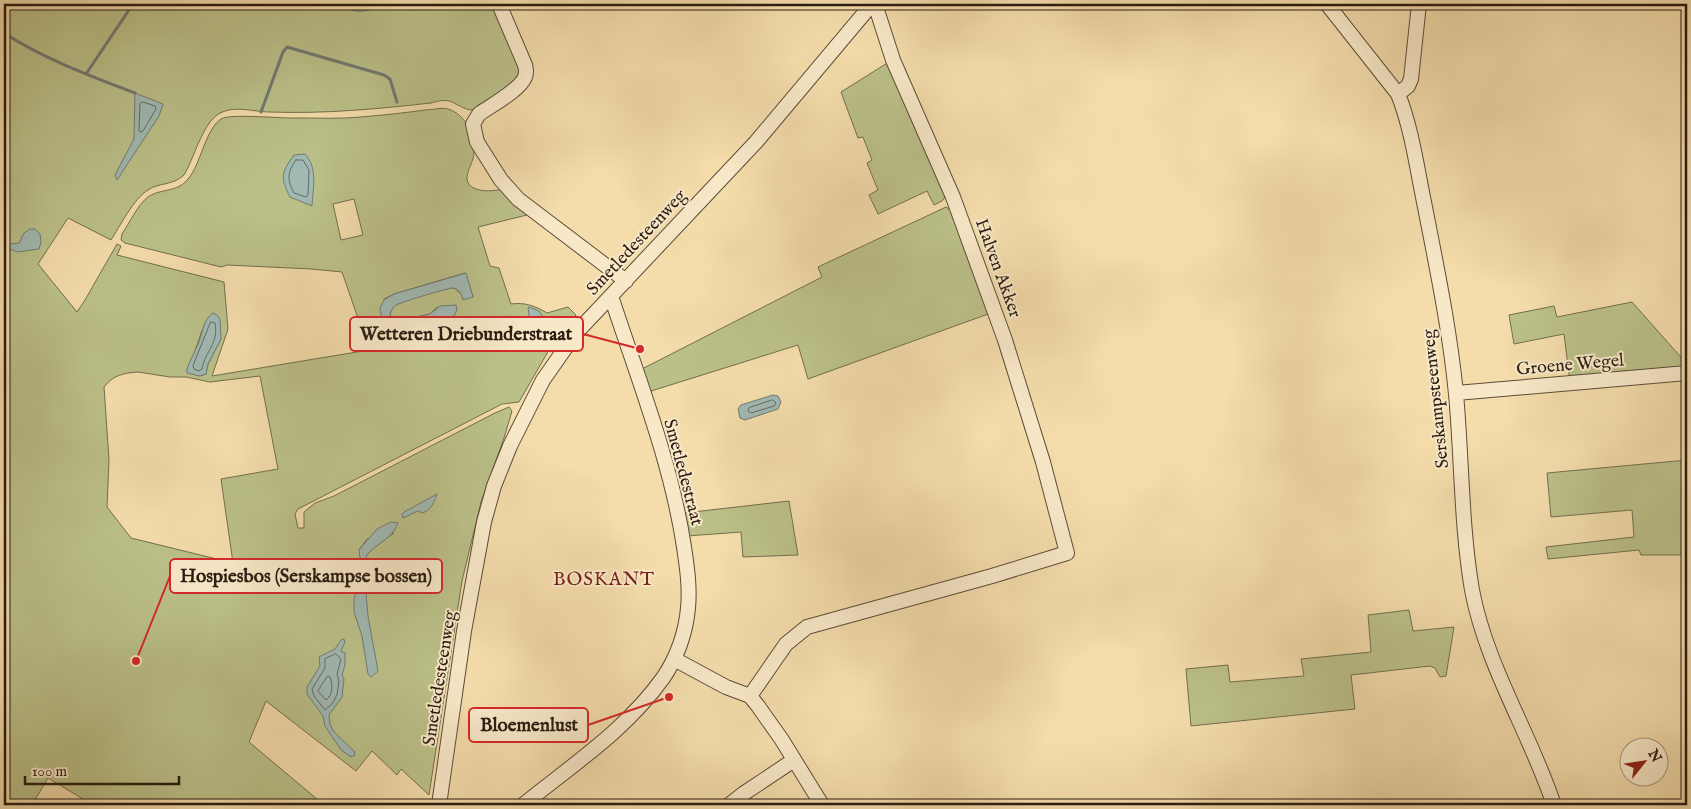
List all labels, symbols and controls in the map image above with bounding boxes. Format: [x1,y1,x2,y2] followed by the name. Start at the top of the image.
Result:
[582,185,692,301] street label: Smetledesteenweg
[969,216,1026,322] street label: Halven Akker
[350,317,583,351] callout: Wetteren Driebunderstraat
[359,323,573,347] text: Wetteren Driebunderstraat
[1418,328,1455,470] street label: Serskampsteenweg
[1515,349,1625,382] street label: Groene Wegel
[657,417,708,528] street label: Smetledestraat
[170,559,442,593] callout: Hospiesbos (Serskampse bossen)
[180,565,432,589] text: Hospiesbos (Serskampse bossen)
[553,568,655,592] district label: BOSKANT
[418,609,463,748] street label: Smetledesteenweg
[469,708,588,742] callout: Bloemenlust
[480,714,579,738] text: Bloemenlust
[1618,736,1668,786] north arrow
[1643,745,1665,766] text: N
[25,754,179,786] scale bar
[32,762,68,781] text: 100 m

